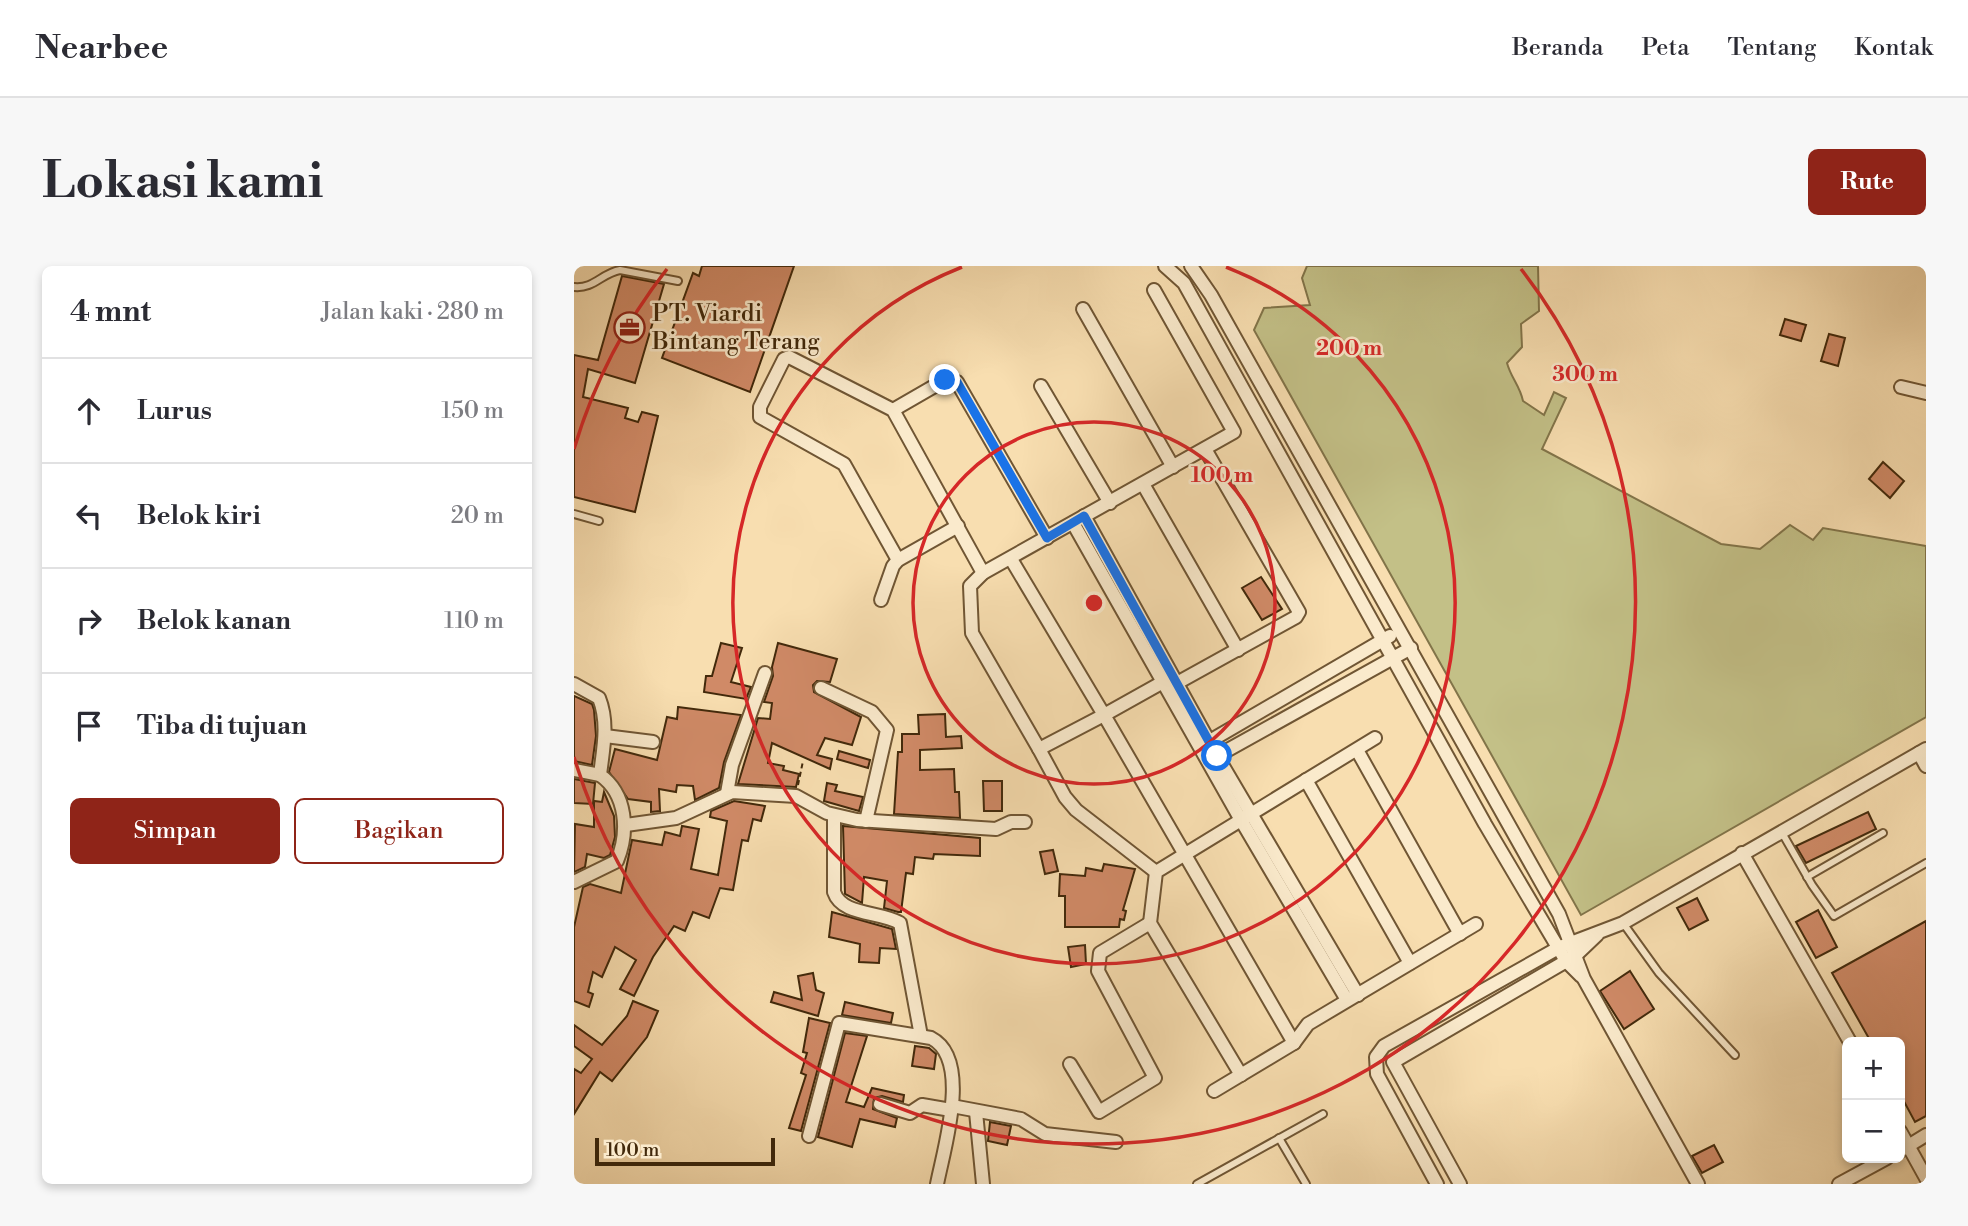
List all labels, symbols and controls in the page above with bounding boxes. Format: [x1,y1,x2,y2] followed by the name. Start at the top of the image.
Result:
[35,28,168,69] text: Nearbee
[1512,33,1603,63] text: Beranda
[1641,33,1689,63] text: Peta
[1727,33,1816,63] text: Tentang
[1854,33,1933,63] text: Kontak
[1808,149,1926,215] button: Rute
[42,152,324,213] text: Lokasi kami
[70,293,151,331] text: 4 mnt
[321,298,504,326] text: Jalan kaki · 280 m
[651,299,820,357] place label: PT. Viardi Bintang Terang
[612,311,646,345] office icon: PT. Viardi Bintang Terang
[1316,336,1382,362] text: 200 m
[1552,362,1618,388] text: 300 m
[929,364,960,395] route end
[70,392,108,430] icon: ahead
[137,395,212,427] text: Lurus
[441,397,504,425] text: 150 m
[1191,463,1253,489] text: 100 m
[70,497,108,535] icon: left
[137,500,261,532] text: Belok kiri
[451,502,504,530] text: 20 m
[1082,591,1106,615] centre of rings
[70,602,108,640] icon: right
[137,605,291,637] text: Belok kanan
[444,607,504,635] text: 110 m
[70,707,108,745] icon: arrive
[137,710,307,742] text: Tiba di tujuan
[1201,740,1232,771] route start
[70,798,280,864] button: Simpan
[294,798,504,864] button: Bagikan
[1842,1037,1905,1163] map controls
[1842,1037,1905,1100] button: +
[1842,1100,1905,1163] button: −
[595,1135,775,1167] scale bar
[606,1138,659,1162] text: 100 m

